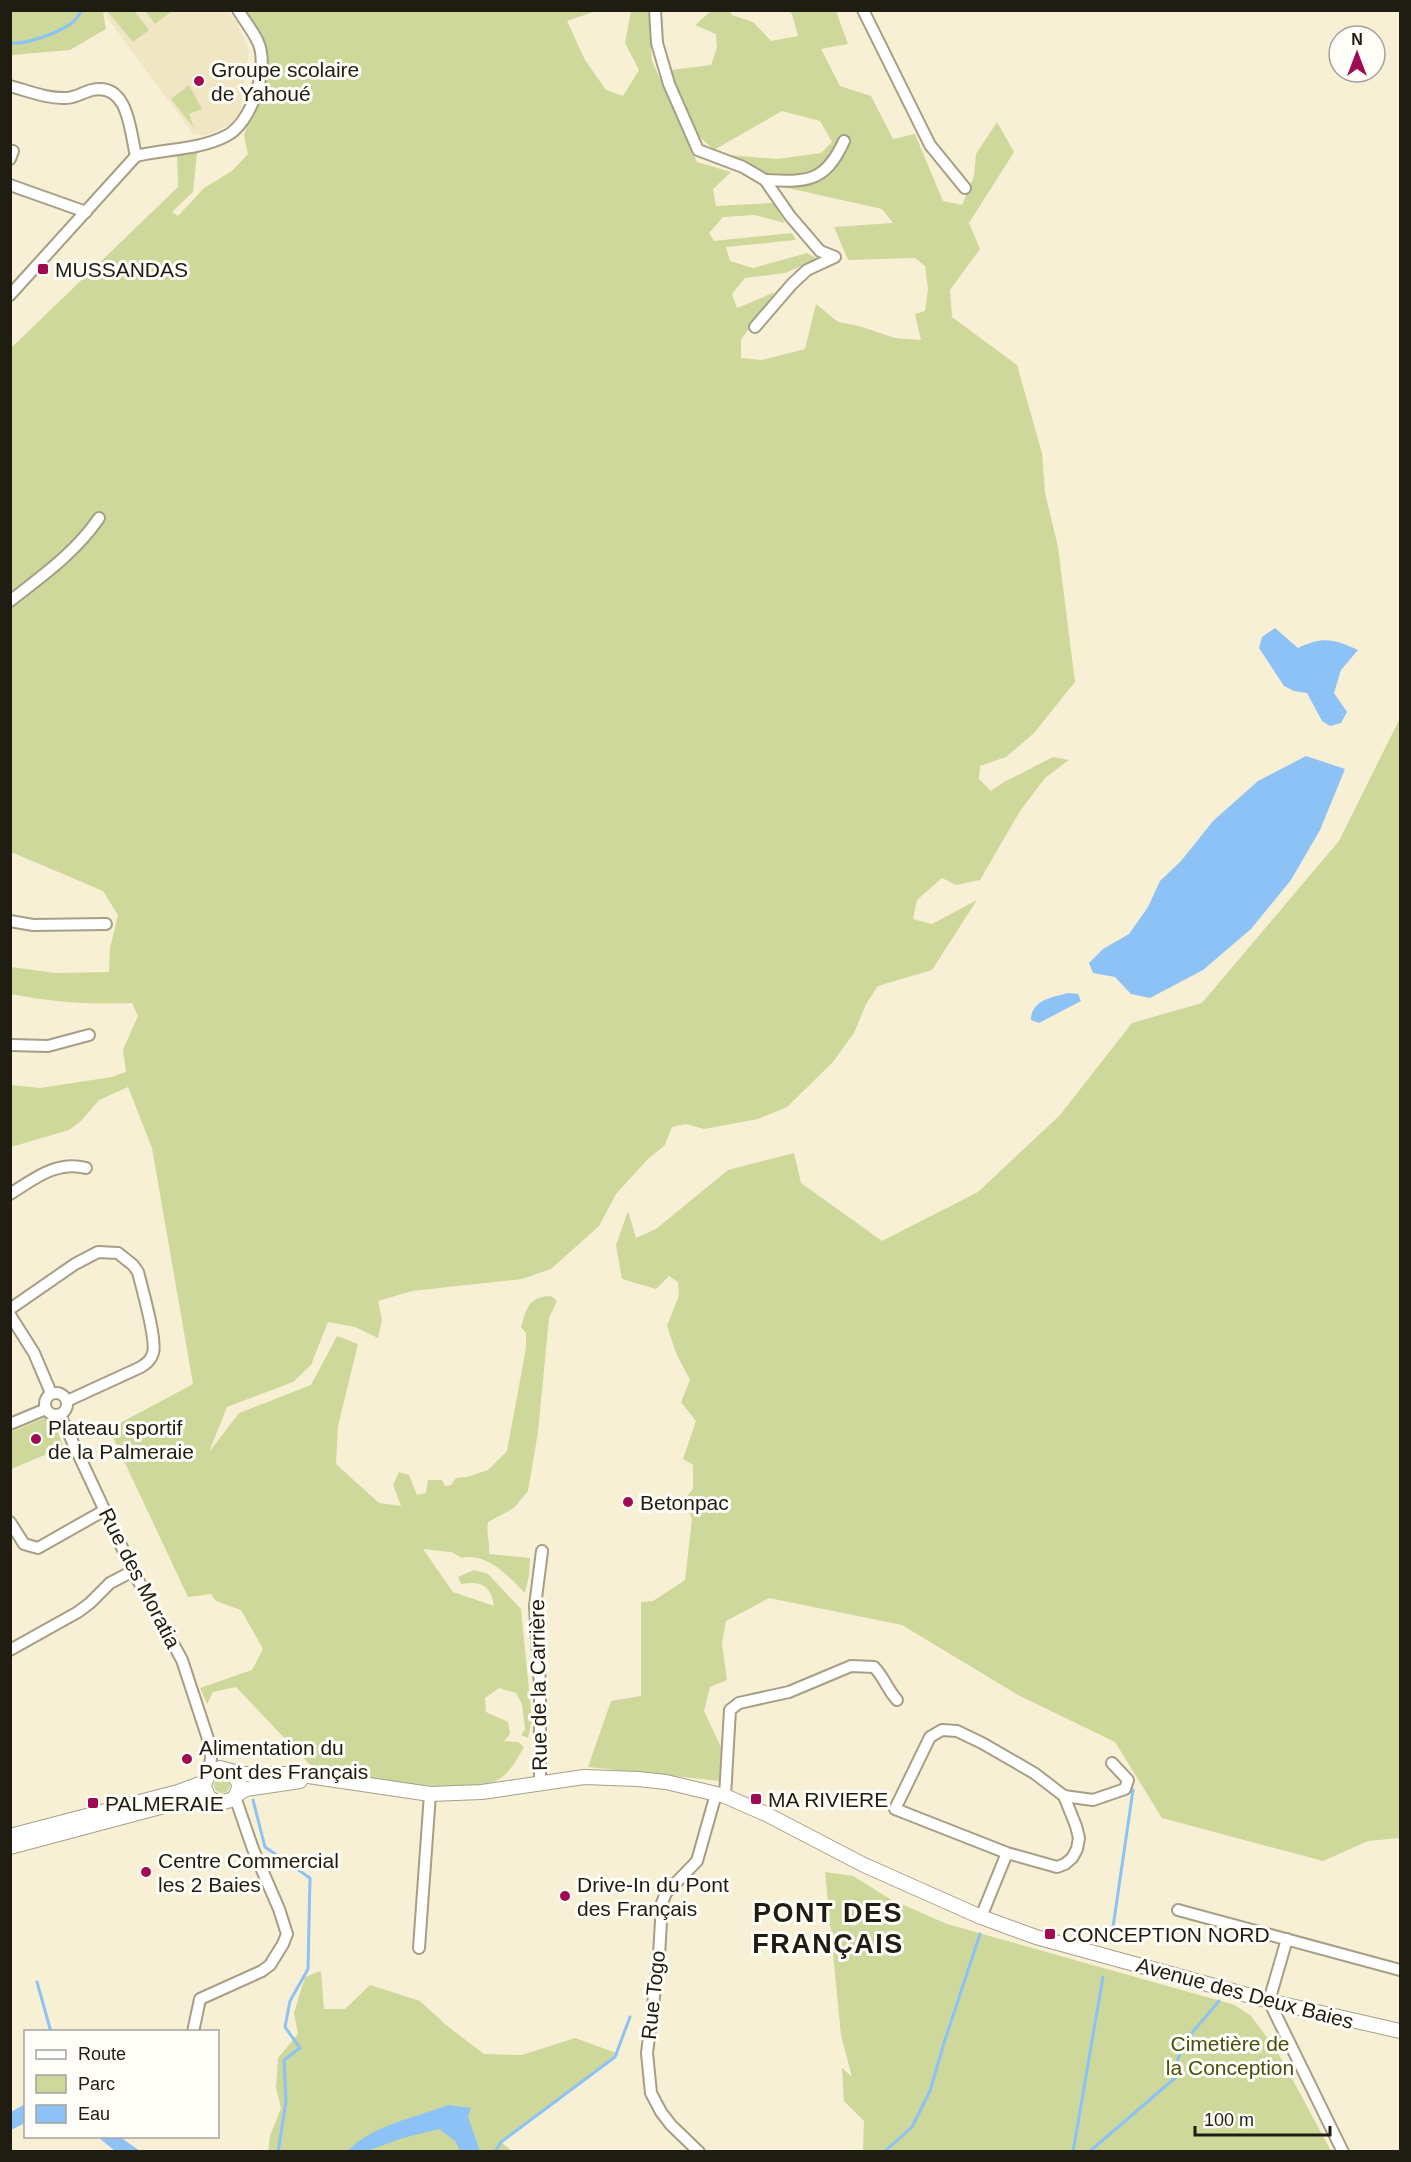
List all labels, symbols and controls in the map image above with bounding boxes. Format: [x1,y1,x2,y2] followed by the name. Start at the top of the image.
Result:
[1327,24,1387,84] north arrow
[1351,31,1363,48] text: N
[211,58,359,105] place label: Groupe scolaire de Yahoué
[192,74,206,88] marker: Groupe scolaire de Yahoué
[55,258,188,281] place label: MUSSANDAS
[36,262,50,276] marker: MUSSANDAS
[48,1416,194,1463] place label: Plateau sportif de la Palmeraie
[29,1432,43,1446] marker: Plateau sportif de la Palmeraie
[640,1491,729,1514] place label: Betonpac
[621,1495,635,1509] marker: Betonpac
[95,1504,185,1652] street label: Rue des Moratia
[525,1599,551,1771] street label: Rue de la Carrière
[199,1736,368,1783] place label: Alimentation du Pont des Français
[180,1752,194,1766] marker: Alimentation du Pont des Français
[768,1788,888,1811] place label: MA RIVIERE
[105,1792,224,1815] place label: PALMERAIE
[749,1792,763,1806] marker: MA RIVIERE
[86,1796,100,1810] marker: PALMERAIE
[158,1849,339,1896] place label: Centre Commercial les 2 Baies
[139,1865,153,1879] marker: Centre Commercial les 2 Baies
[577,1873,729,1920] place label: Drive-In du Pont des Français
[558,1889,572,1903] marker: Drive-In du Pont des Français
[752,1898,904,1959] district label: PONT DES FRANÇAIS
[1062,1923,1270,1946] place label: CONCEPTION NORD
[1043,1927,1057,1941] marker: CONCEPTION NORD
[637,1949,669,2041] street label: Rue Togo
[1134,1953,1356,2033] street label: Avenue des Deux Baies
[24,2030,219,2138] legend
[1166,2032,1294,2079] park label: Cimetière de la Conception
[78,2044,126,2064] text: Route
[78,2074,115,2094] text: Parc
[1195,2099,1330,2137] scale bar
[78,2104,110,2124] text: Eau
[1204,2110,1254,2130] text: 100 m

